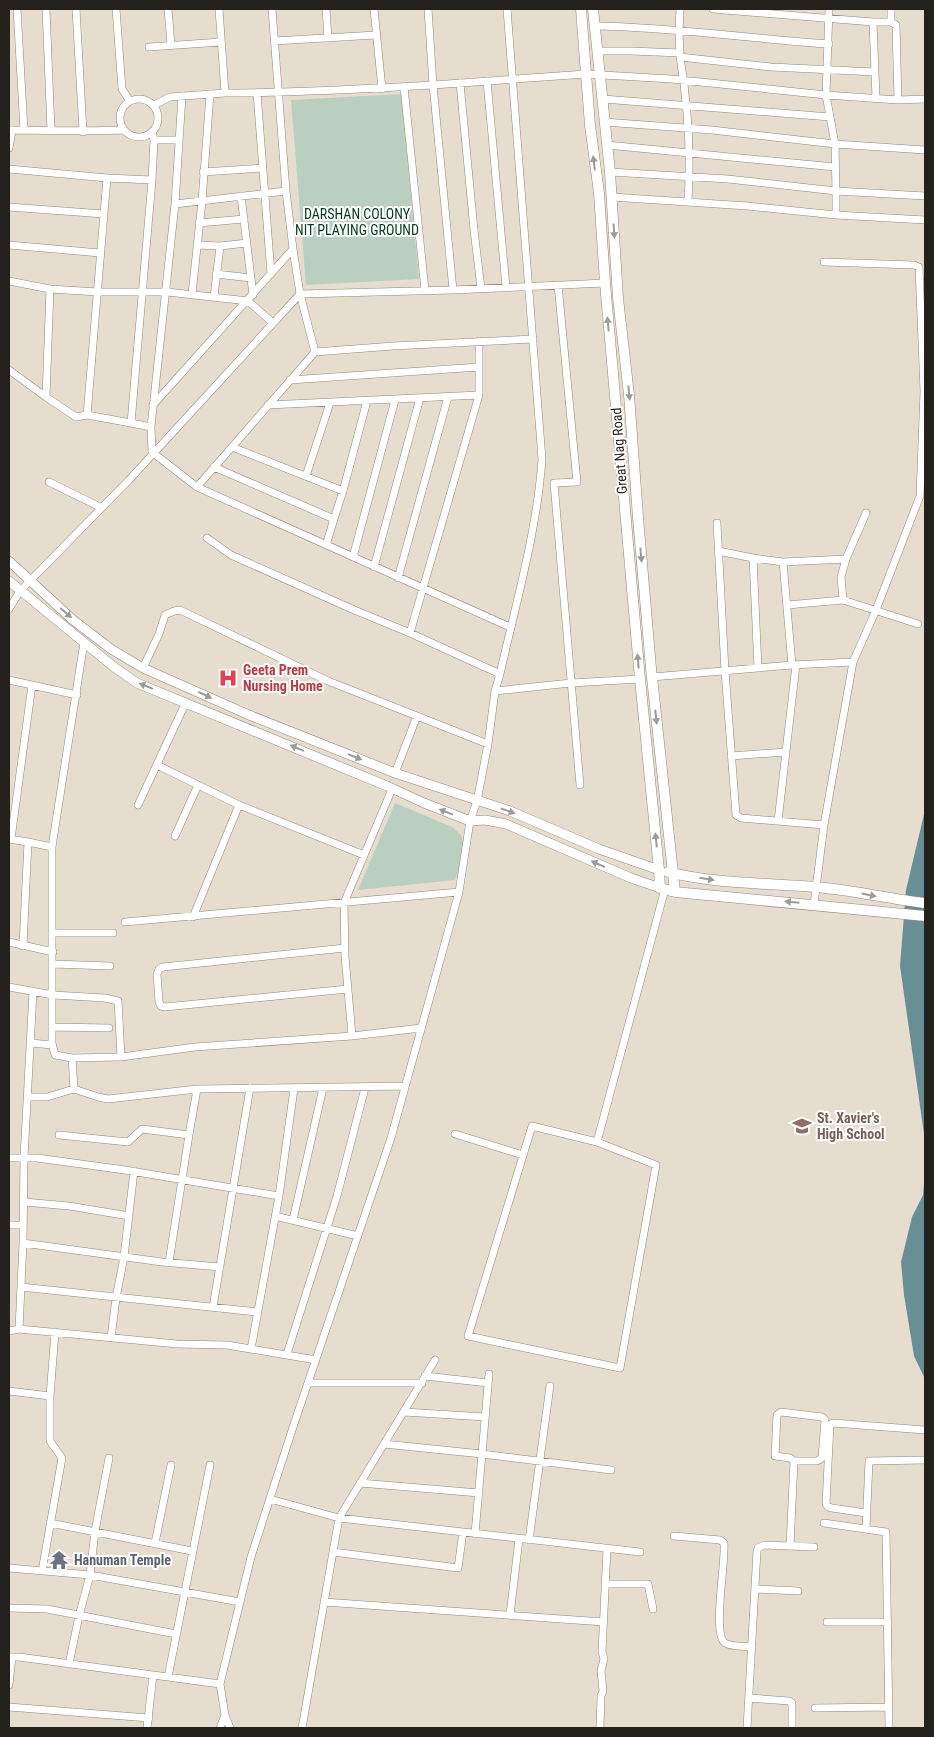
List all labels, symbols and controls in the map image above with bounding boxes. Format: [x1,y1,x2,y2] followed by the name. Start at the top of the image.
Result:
[590,154,598,170] one-way arrow
[295,206,419,238] park label: DARSHAN COLONY NIT PLAYING GROUND
[610,224,618,240] one-way arrow
[604,316,612,332] one-way arrow
[625,385,633,401] one-way arrow
[608,407,630,495] street label: Great Nag Road
[637,548,645,564] one-way arrow
[59,608,72,619] one-way arrow
[634,652,642,668] one-way arrow
[243,662,323,694] place label: Geeta Prem Nursing Home
[217,667,239,689] hospital icon: Geeta Prem Nursing Home
[139,682,154,689] one-way arrow
[198,691,212,699] one-way arrow
[652,709,660,725] one-way arrow
[289,744,304,752] one-way arrow
[348,753,363,761] one-way arrow
[438,808,453,816] one-way arrow
[501,808,516,815] one-way arrow
[652,831,660,847] one-way arrow
[591,859,605,867] one-way arrow
[700,875,716,883] one-way arrow
[861,892,877,900] one-way arrow
[784,898,800,906] one-way arrow
[817,1110,885,1142] place label: St. Xavier's High School
[791,1115,813,1137] school or university icon: St. Xavier's High School
[48,1549,70,1571] temple icon: Hanuman Temple
[74,1552,171,1568] place label: Hanuman Temple

